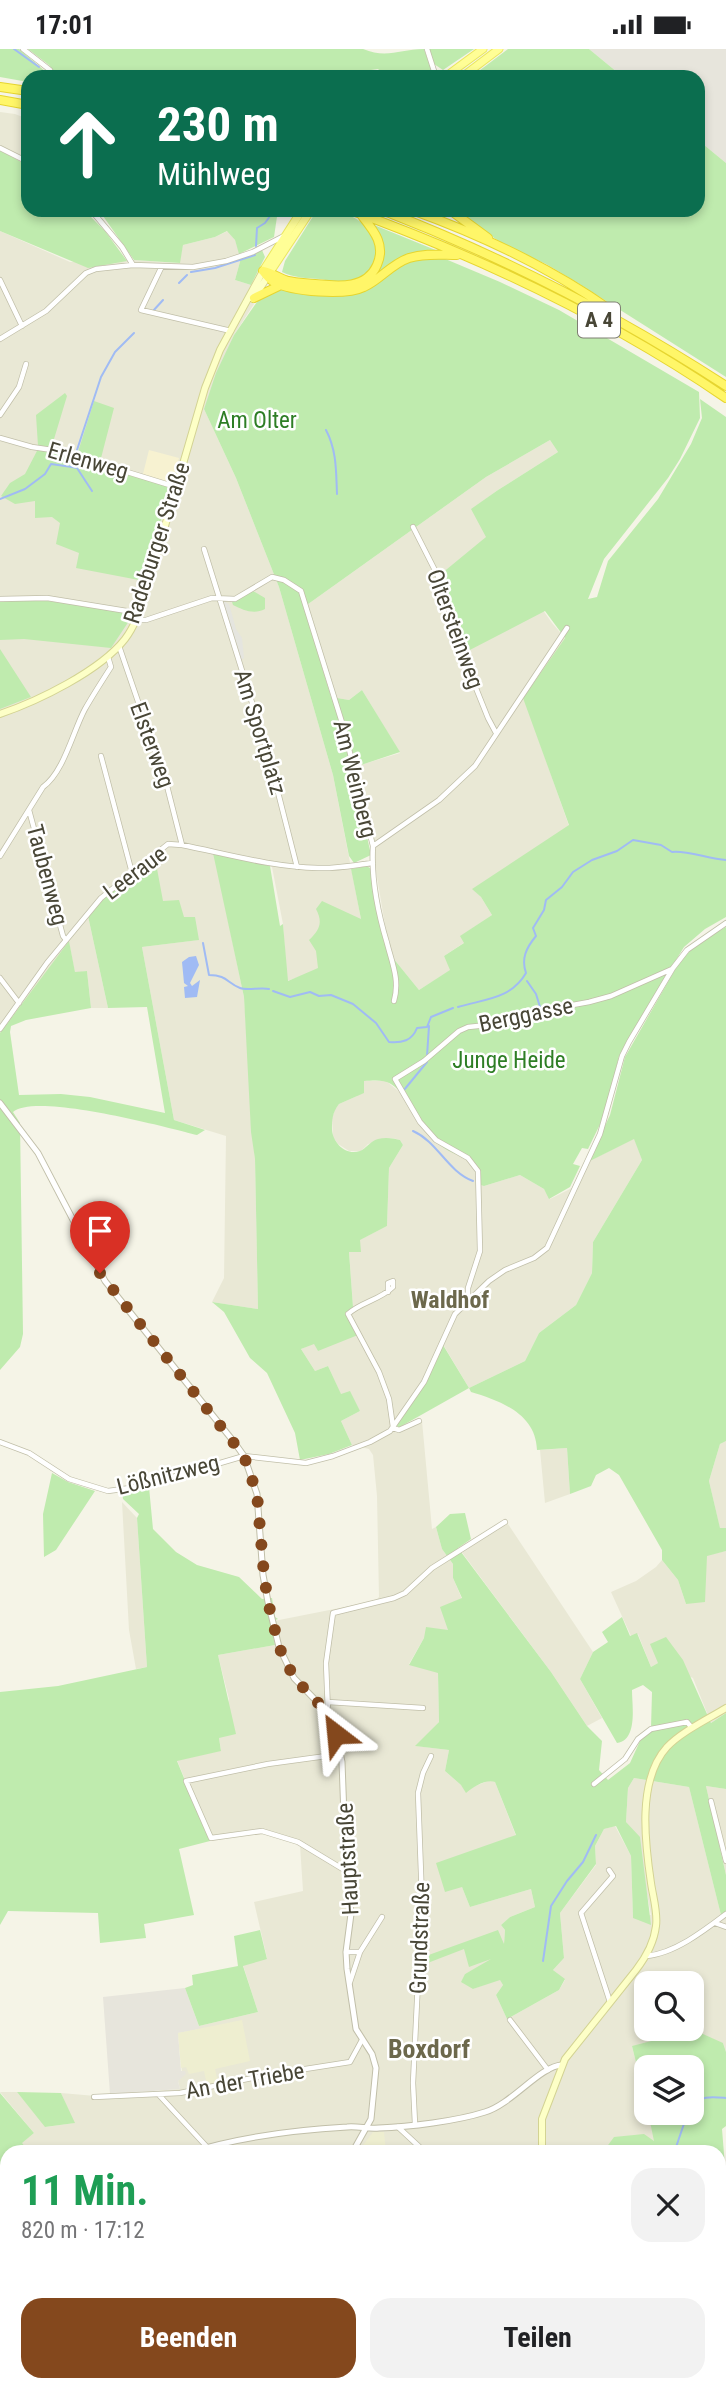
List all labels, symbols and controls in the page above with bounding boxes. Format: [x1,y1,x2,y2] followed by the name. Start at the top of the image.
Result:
[35,10,95,40] text: 17:01
[157,96,279,153] text: 230 m
[42,98,133,189] icon: ahead
[157,155,271,193] text: Mühlweg
[578,303,620,337] road number: A 4
[217,407,297,434] park label: Am Olter
[45,437,131,485] street label: Erlenweg
[118,459,196,627] street label: Radeburger Straße
[421,566,489,692] street label: Oltersteinweg
[228,666,292,798] street label: Am Sportplatz
[124,699,180,791] street label: Elsterweg
[327,717,383,841] street label: Am Weinberg
[21,822,73,928] street label: Taubenweg
[98,841,172,905] street label: Leeraue
[476,992,576,1038] street label: Berggasse
[452,1047,566,1074] park label: Junge Heide
[70,1201,130,1273] pin
[81,1212,119,1250] icon: arrive
[411,1286,489,1314] district label: Waldhof
[114,1449,222,1501] street label: Lößnitzweg
[299,1697,373,1771] position arrow
[332,1802,364,1916] street label: Hauptstraße
[405,1882,435,1994] street label: Grundstraße
[634,1971,704,2125] map controls
[634,1971,704,2041] button: search
[388,2034,470,2064] district label: Boxdorf
[634,2055,704,2125] button: layers
[184,2057,306,2105] street label: An der Triebe
[21,2166,148,2215] text: 11 Min.
[631,2168,705,2242] button: close
[21,2217,145,2244] text: 820 m · 17:12
[21,2298,356,2378] button: Beenden
[370,2298,705,2378] button: Teilen

